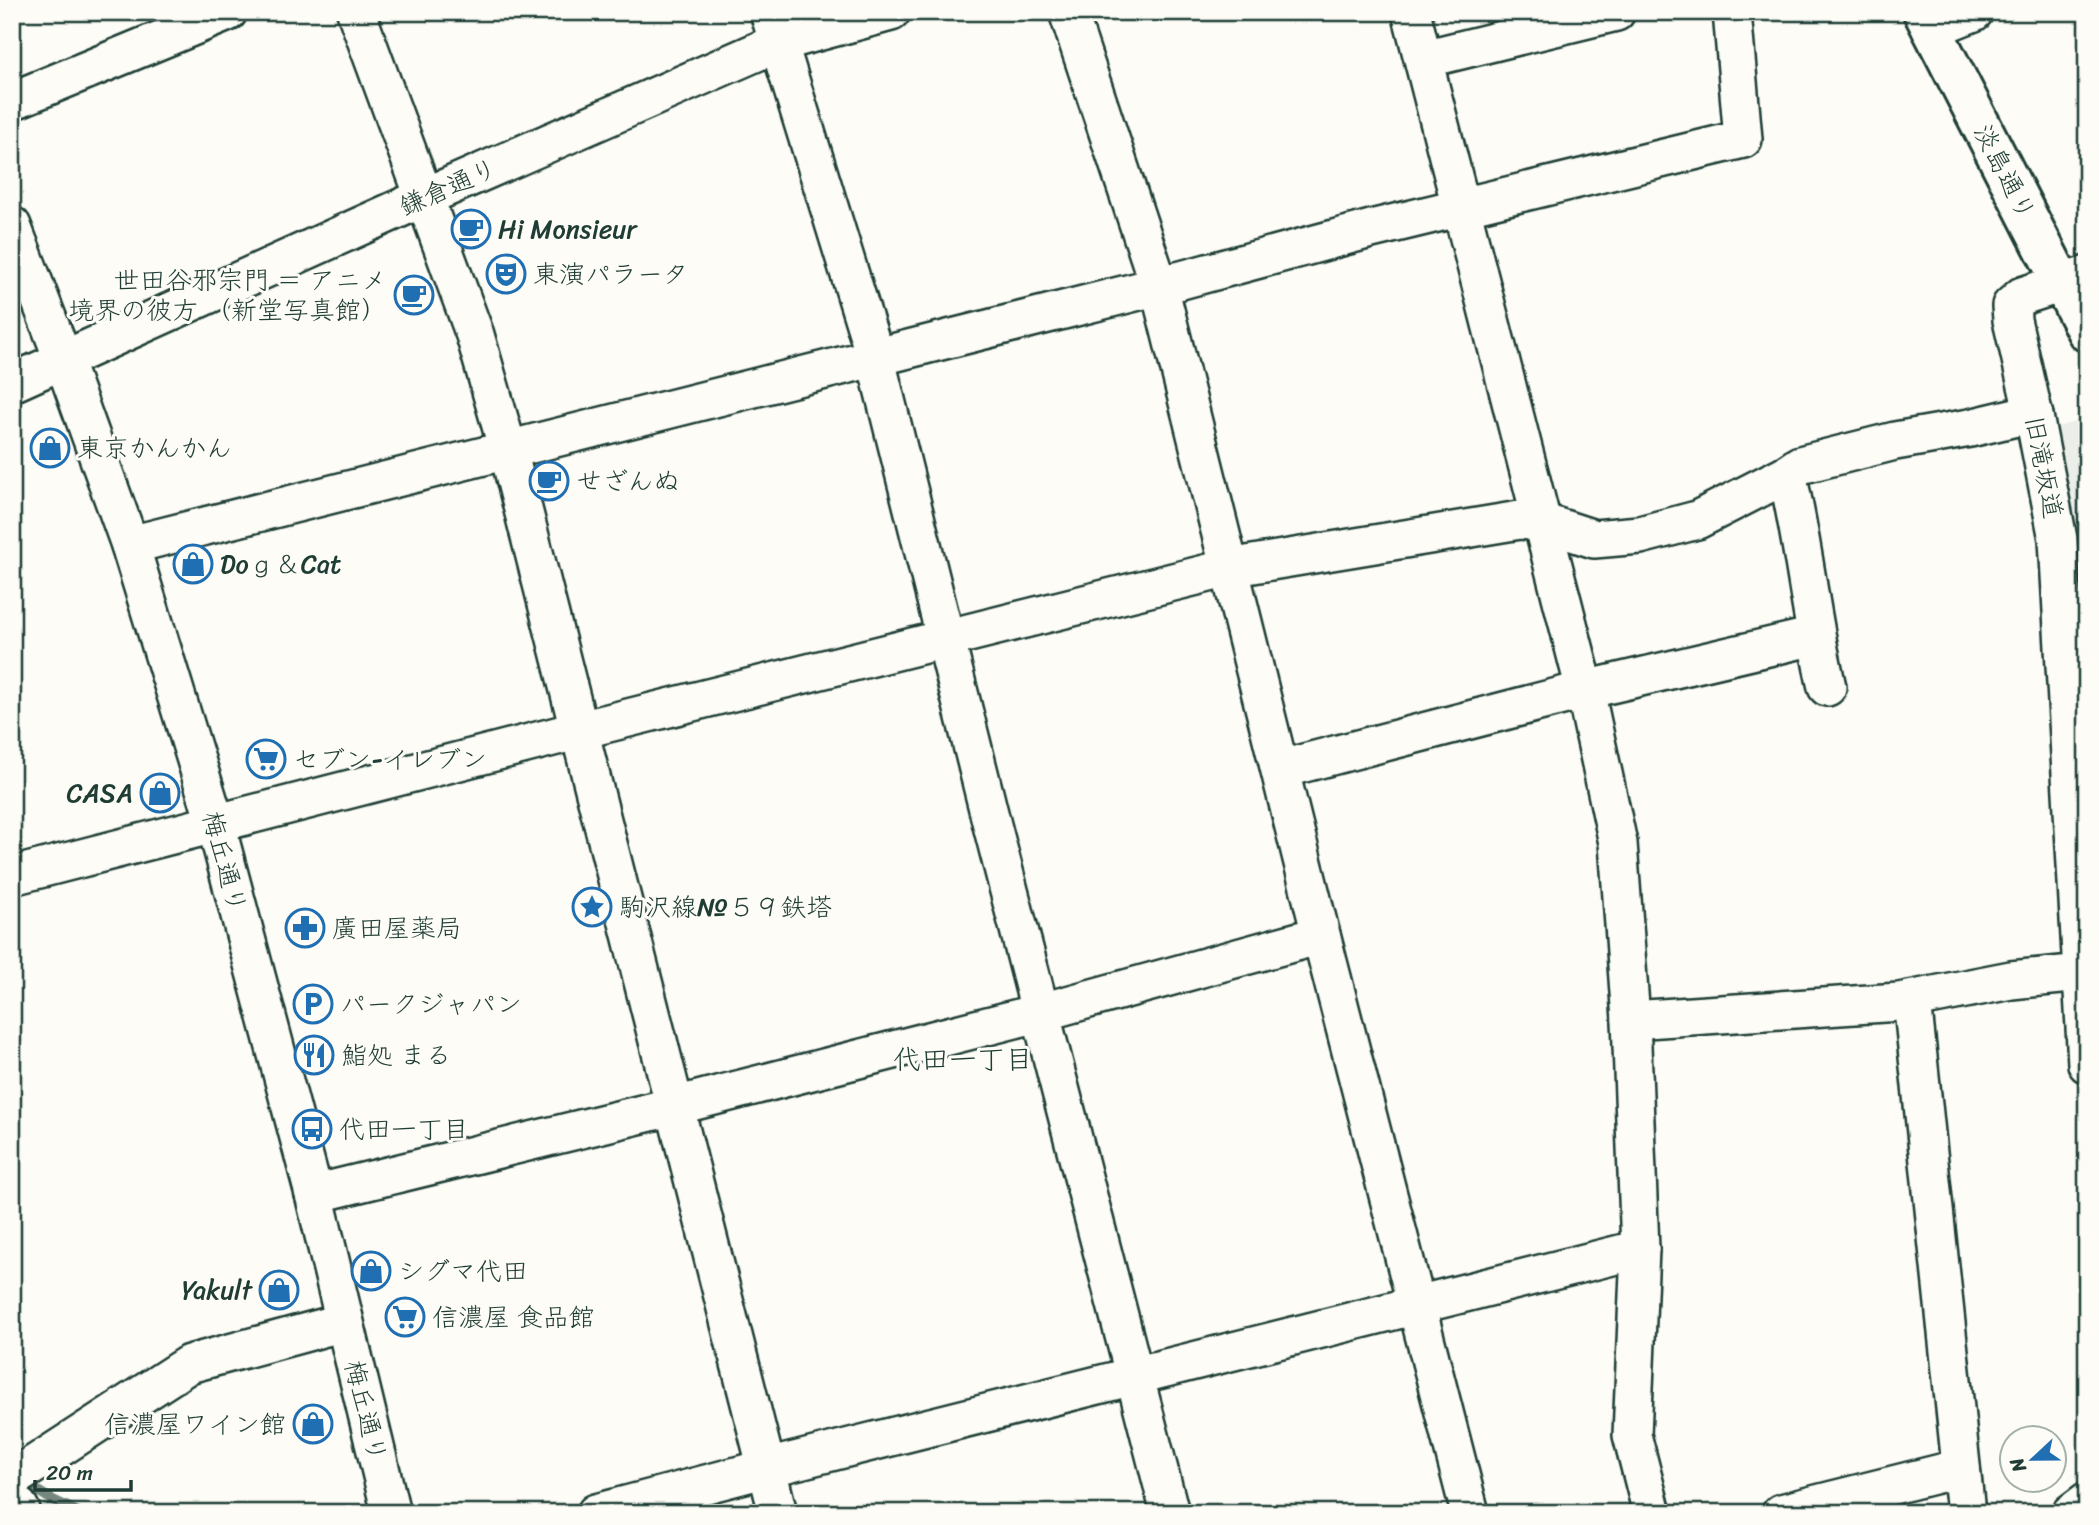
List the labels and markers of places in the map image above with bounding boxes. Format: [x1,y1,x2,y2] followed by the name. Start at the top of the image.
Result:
[498,206,638,252] place label: Hi Monsieur
[450,208,492,250] cafe icon: Hi Monsieur
[533,251,688,297] place label: 東演パラータ
[485,253,527,295] theatre icon: 東演パラータ
[68,257,387,333] place label: 世田谷邪宗門 ＝ アニメ 境界の彼方 （新堂写真館）
[393,274,435,316] cafe icon: 世田谷邪宗門 ＝ アニメ 境界の彼方 （新堂写真館）
[77,425,232,471] place label: 東京かんかん
[29,427,71,469] shop icon: 東京かんかん
[576,458,679,504] place label: せざんぬ
[528,460,570,502] cafe icon: せざんぬ
[220,541,341,587] place label: Doｇ＆Cat
[172,543,214,585] shop icon: Doｇ＆Cat
[293,736,487,782] place label: セブン-イレブン
[245,738,287,780] supermarket icon: セブン-イレブン
[66,770,133,816] place label: CASA
[139,772,181,814] shop icon: CASA
[619,884,832,930] place label: 駒沢線№５９鉄塔
[571,886,613,928] place icon: 駒沢線№５９鉄塔
[332,905,462,951] place label: 廣田屋薬局
[284,907,326,949] pharmacy icon: 廣田屋薬局
[340,981,522,1027] place label: パークジャパン
[292,983,334,1025] parking icon: パークジャパン
[341,1032,452,1078] place label: 鮨処 まる
[293,1034,335,1076] restaurant icon: 鮨処 まる
[339,1106,469,1152] place label: 代田一丁目
[291,1108,333,1150] bus stop icon: 代田一丁目
[398,1248,528,1294] place label: シグマ代田
[350,1250,392,1292] shop icon: シグマ代田
[182,1267,254,1313] place label: Yakult
[258,1269,300,1311] shop icon: Yakult
[432,1294,595,1340] place label: 信濃屋 食品館
[384,1296,426,1338] supermarket icon: 信濃屋 食品館
[104,1401,286,1447] place label: 信濃屋ワイン館
[292,1403,334,1445] shop icon: 信濃屋ワイン館

